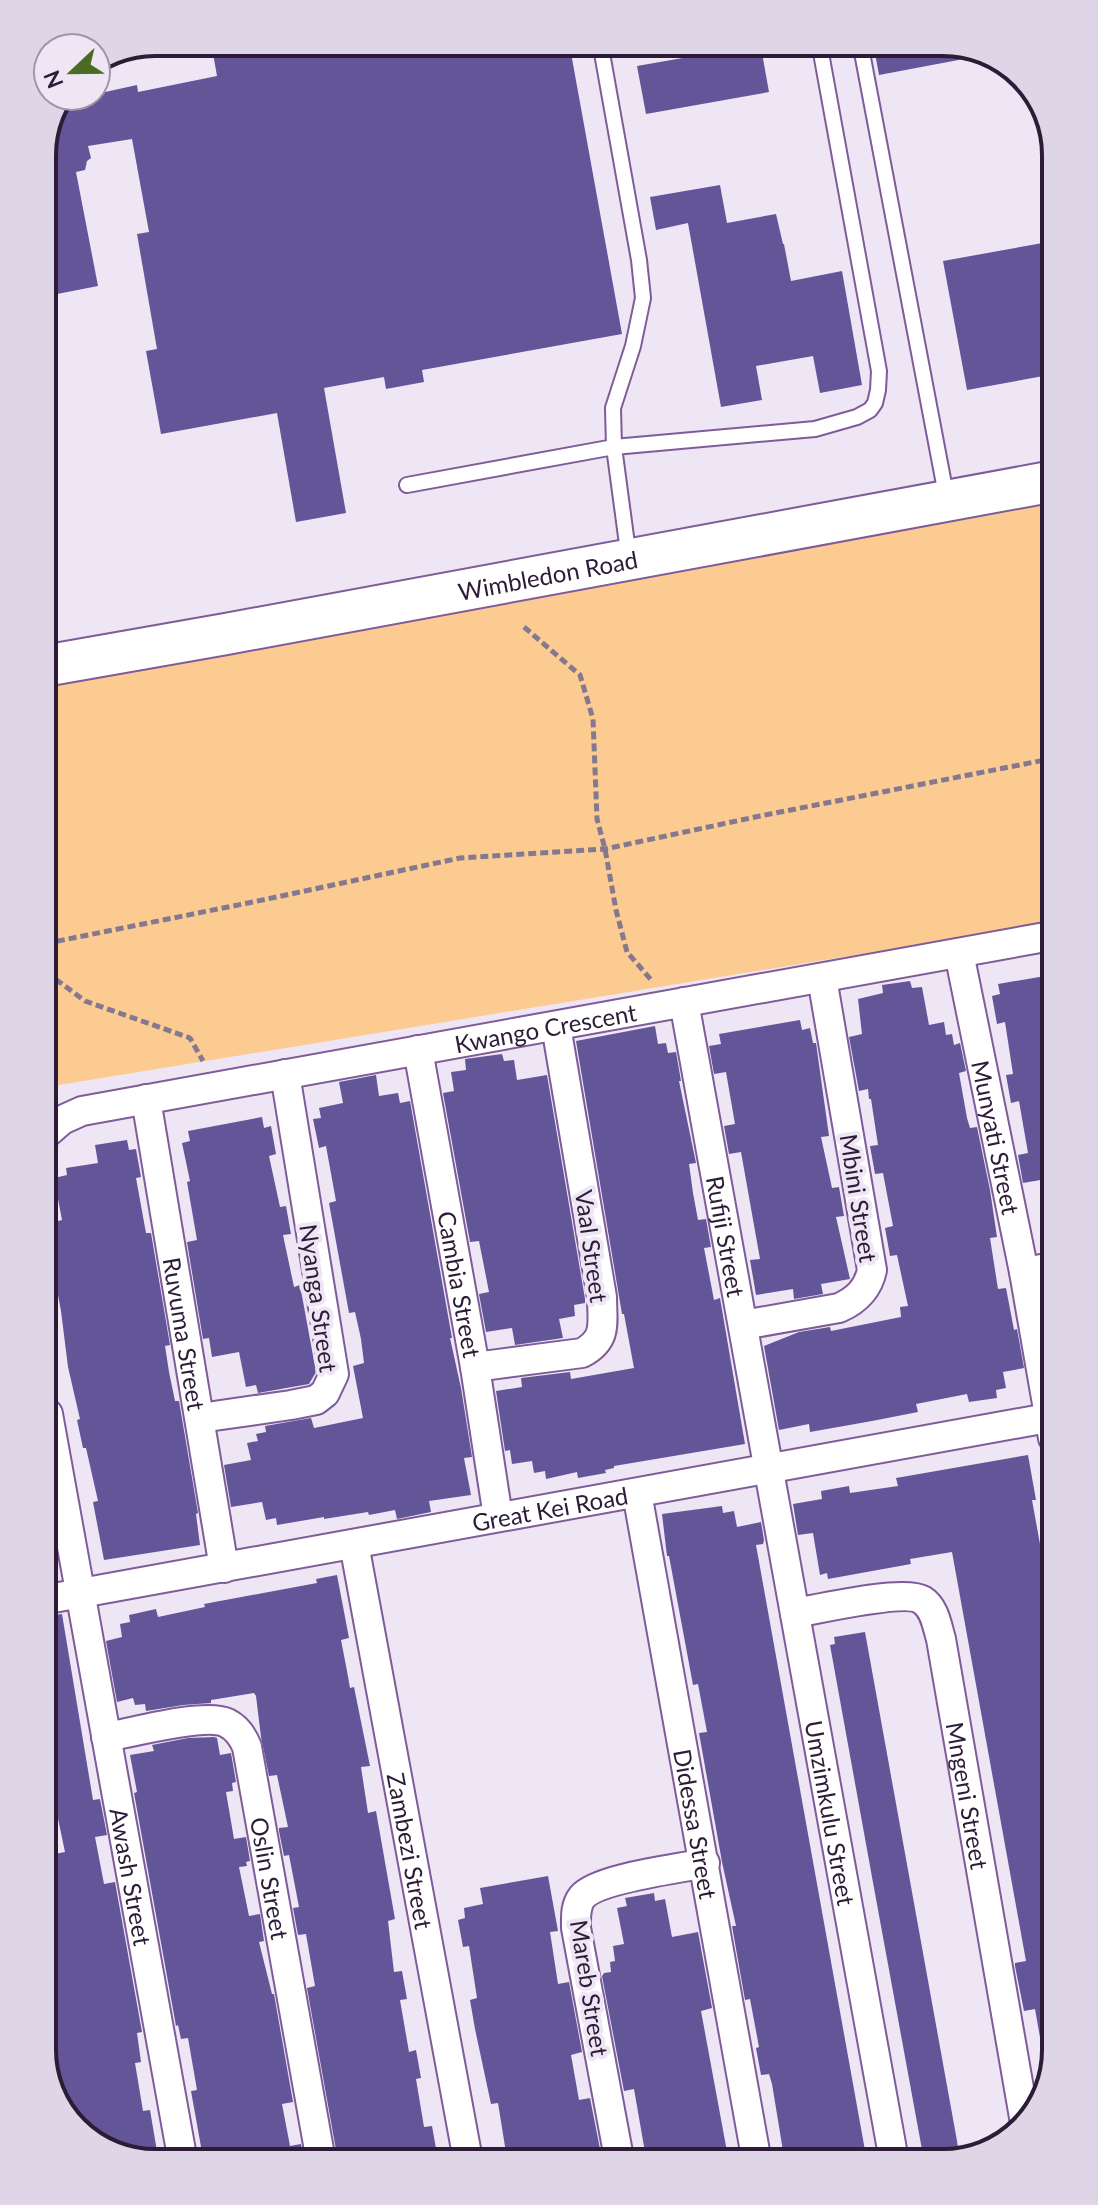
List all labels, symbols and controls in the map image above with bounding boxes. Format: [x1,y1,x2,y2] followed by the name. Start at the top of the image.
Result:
[32,32,112,112] north arrow
[37,67,69,93] text: N
[456,544,640,605] street label: Wimbledon Road
[452,997,639,1058] street label: Kwango Crescent
[967,1058,1026,1217] street label: Munyati Street
[835,1132,884,1265] street label: Mbini Street
[701,1173,752,1299] street label: Rufiji Street
[570,1188,614,1305] street label: Vaal Street
[433,1209,488,1360] street label: Cambia Street
[294,1222,344,1374] street label: Nyanga Street
[158,1255,212,1413] street label: Ruvuma Street
[470,1480,630,1536] street label: Great Kei Road
[800,1718,862,1908] street label: Umzimkulu Street
[941,1719,995,1872] street label: Mngeni Street
[669,1746,724,1902] street label: Didessa Street
[382,1770,440,1932] street label: Zambezi Street
[105,1805,158,1948] street label: Awash Street
[245,1815,296,1942] street label: Oslin Street
[565,1918,615,2059] street label: Mareb Street

